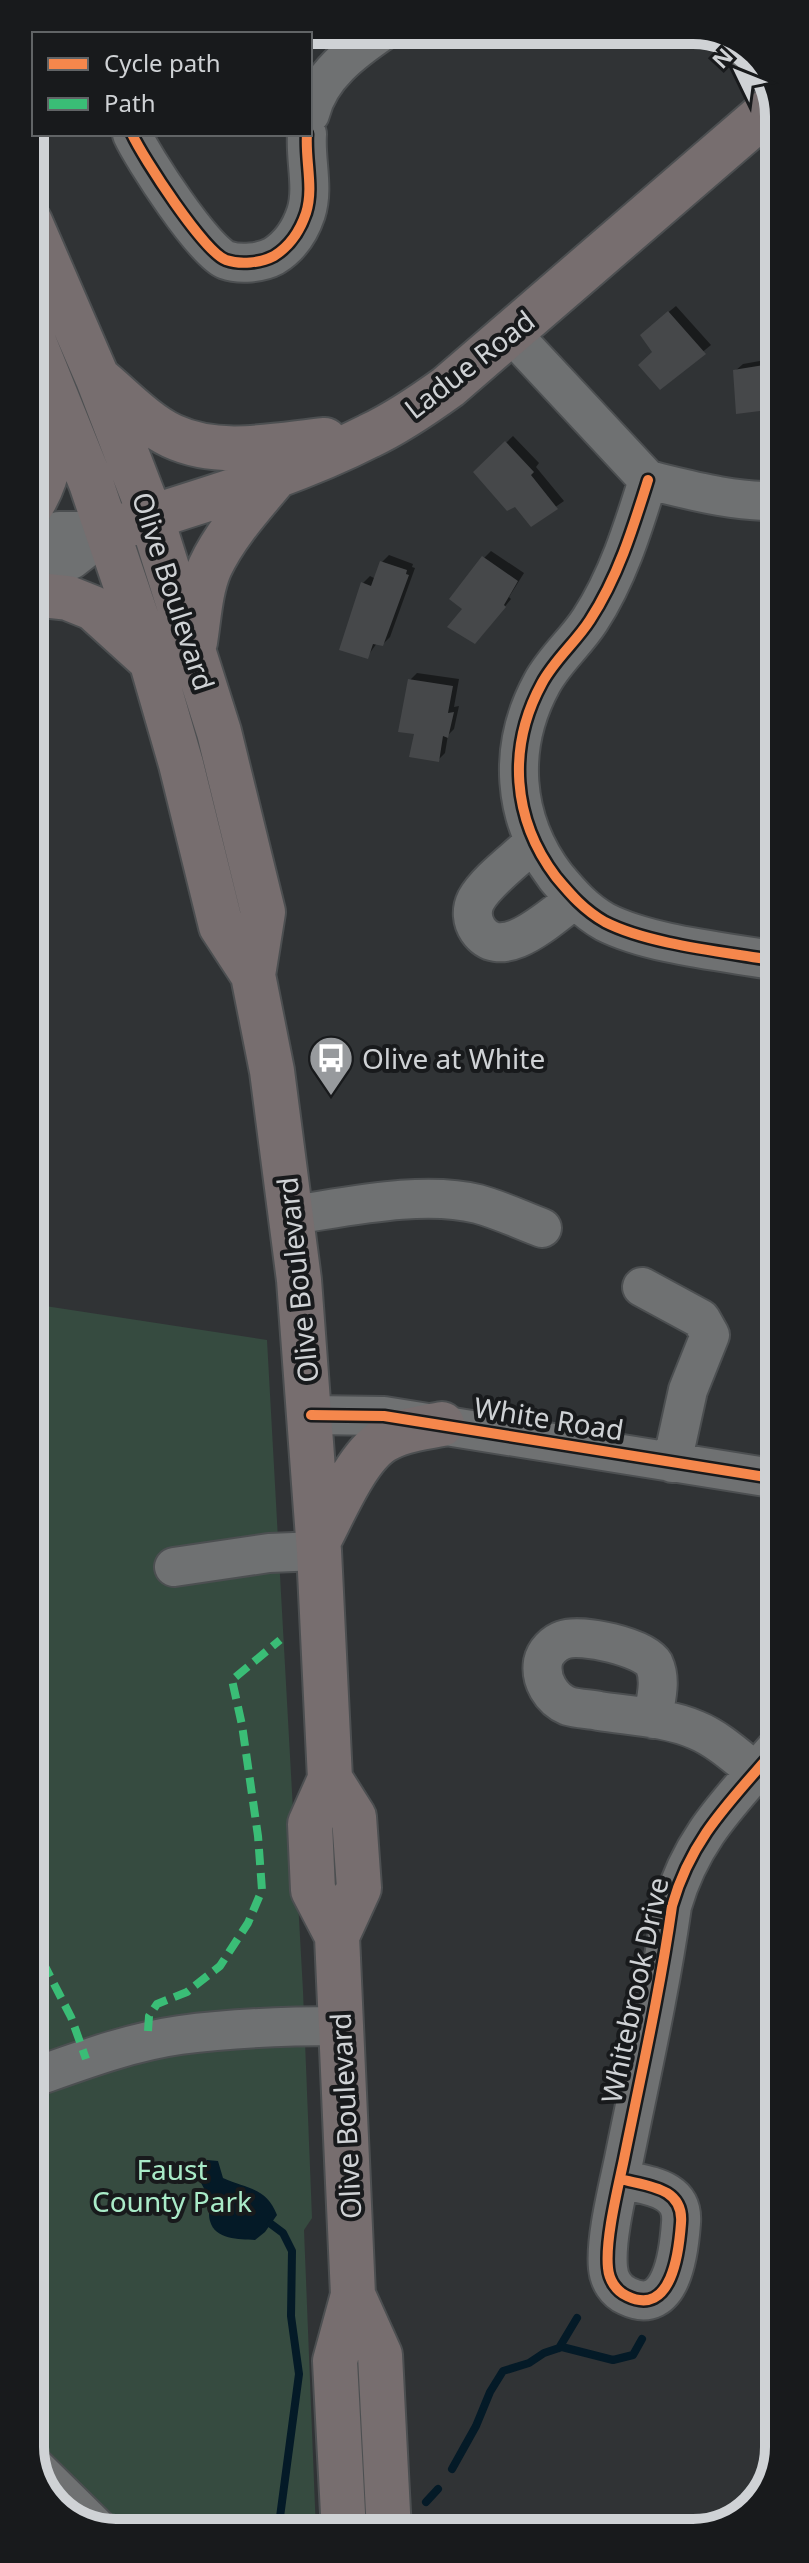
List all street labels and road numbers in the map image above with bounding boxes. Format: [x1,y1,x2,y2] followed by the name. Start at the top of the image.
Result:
[396,301,542,427] street label: Ladue Road
[124,487,224,695] street label: Olive Boulevard
[267,1175,327,1385] street label: Olive Boulevard
[471,1387,627,1449] street label: White Road
[591,1874,677,2106] street label: Whitebrook Drive
[321,2012,369,2220] street label: Olive Boulevard

